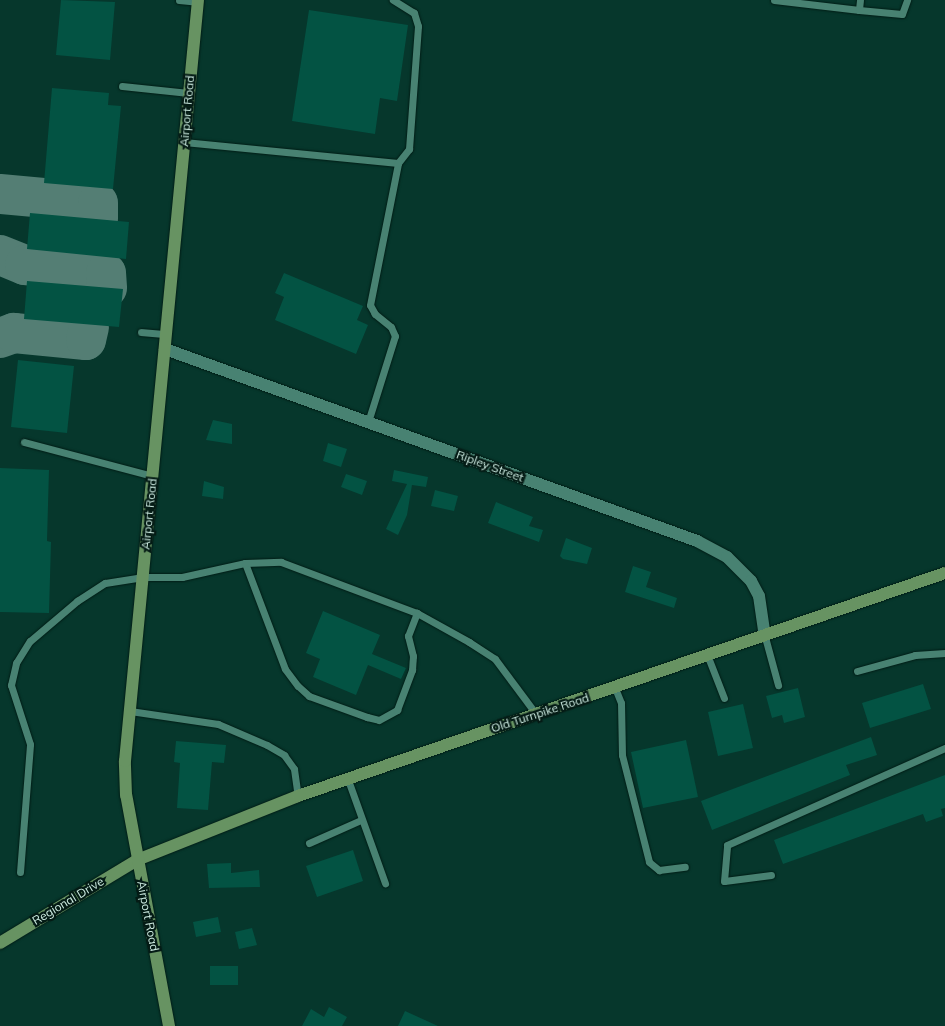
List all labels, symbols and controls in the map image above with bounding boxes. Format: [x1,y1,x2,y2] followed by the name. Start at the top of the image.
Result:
[177,75,197,147] street label: Airport Road
[454,447,526,485] street label: Ripley Street
[138,478,160,550] street label: Airport Road
[489,690,591,736] street label: Old Turnpike Road
[30,874,106,928] street label: Regional Drive
[134,880,162,952] street label: Airport Road

